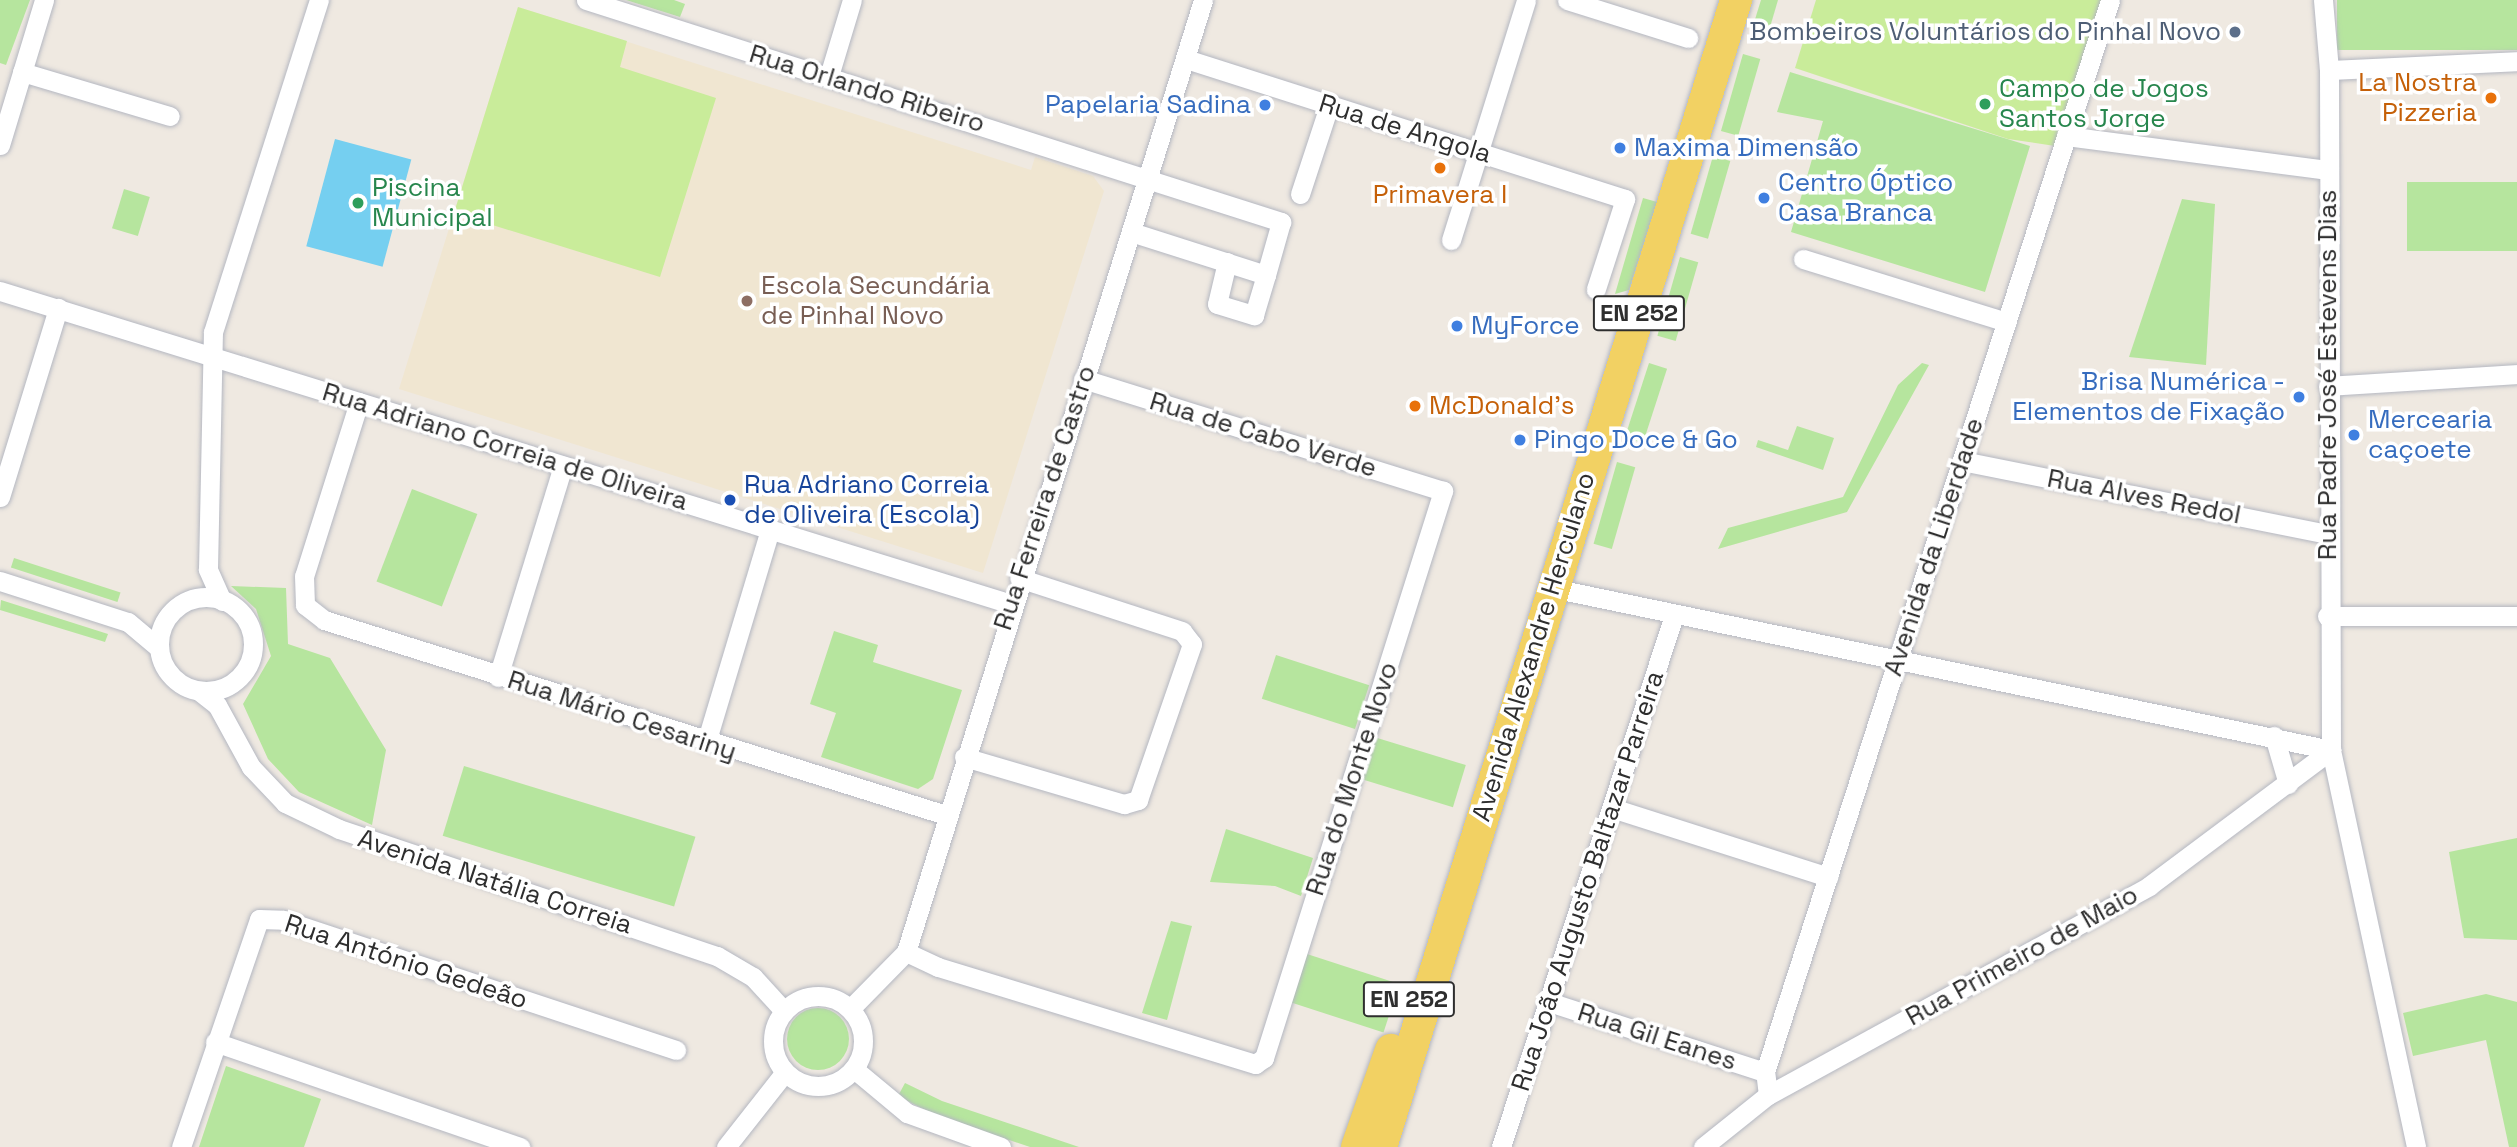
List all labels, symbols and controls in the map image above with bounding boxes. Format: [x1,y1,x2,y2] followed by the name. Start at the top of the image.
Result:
[1749,16,2221,48] place label: Bombeiros Voluntários do Pinhal Novo
[2227,24,2243,40] marker: Bombeiros Voluntários do Pinhal Novo
[745,38,989,140] street label: Rua Orlando Ribeiro
[2358,67,2477,128] place label: La Nostra Pizzeria
[1999,73,2209,134] place label: Campo de Jogos Santos Jorge
[1315,88,1495,170] street label: Rua de Angola
[1045,89,1251,121] place label: Papelaria Sadina
[2483,90,2499,106] marker: La Nostra Pizzeria
[1977,96,1993,112] marker: Campo de Jogos Santos Jorge
[1257,97,1273,113] marker: Papelaria Sadina
[1634,132,1859,164] place label: Maxima Dimensão
[1612,140,1628,156] marker: Maxima Dimensão
[1432,160,1448,176] marker: Primavera I
[1778,167,1953,228] place label: Centro Óptico Casa Branca
[372,172,493,234] place label: Piscina Municipal
[1373,179,1507,211] place label: Primavera I
[1756,190,1772,206] marker: Centro Óptico Casa Branca
[2312,190,2344,560] street label: Rua Padre José Estevens Dias
[350,195,366,211] marker: Piscina Municipal
[761,270,991,332] place label: Escola Secundária de Pinhal Novo
[1592,292,1686,334] road number: EN 252
[739,293,755,309] marker: Escola Secundária de Pinhal Novo
[1471,310,1580,342] place label: MyForce
[1449,318,1465,334] marker: MyForce
[987,362,1103,634] street label: Rua Ferreira de Castro
[2012,366,2285,428] place label: Brisa Numérica - Elementos de Fixação
[318,376,692,518] street label: Rua Adriano Correia de Oliveira
[1146,386,1380,484] street label: Rua de Cabo Verde
[2291,389,2307,405] marker: Brisa Numérica - Elementos de Fixação
[1429,390,1574,422] place label: McDonald's
[1407,398,1423,414] marker: McDonald's
[2368,404,2492,466] place label: Mercearia caçoete
[1878,414,1990,680] street label: Avenida da Liberdade
[1534,424,1738,456] place label: Pingo Doce & Go
[2346,427,2362,443] marker: Mercearia caçoete
[1512,432,1528,448] marker: Pingo Doce & Go
[2044,463,2244,531] street label: Rua Alves Redol
[744,469,989,530] place label: Rua Adriano Correia de Oliveira (Escola)
[1466,469,1602,825] street label: Avenida Alexandre Herculano
[722,492,738,508] marker: Rua Adriano Correia de Oliveira (Escola)
[1300,658,1404,900] street label: Rua do Monte Novo
[504,664,740,768] street label: Rua Mário Cesariny
[1505,667,1671,1095] street label: Rua João Augusto Baltazar Parreira
[354,823,636,941] street label: Avenida Natália Correia
[1900,879,2144,1033] street label: Rua Primeiro de Maio
[280,908,532,1016] street label: Rua António Gedeão
[1362,979,1456,1020] road number: EN 252
[1574,997,1740,1077] street label: Rua Gil Eanes

